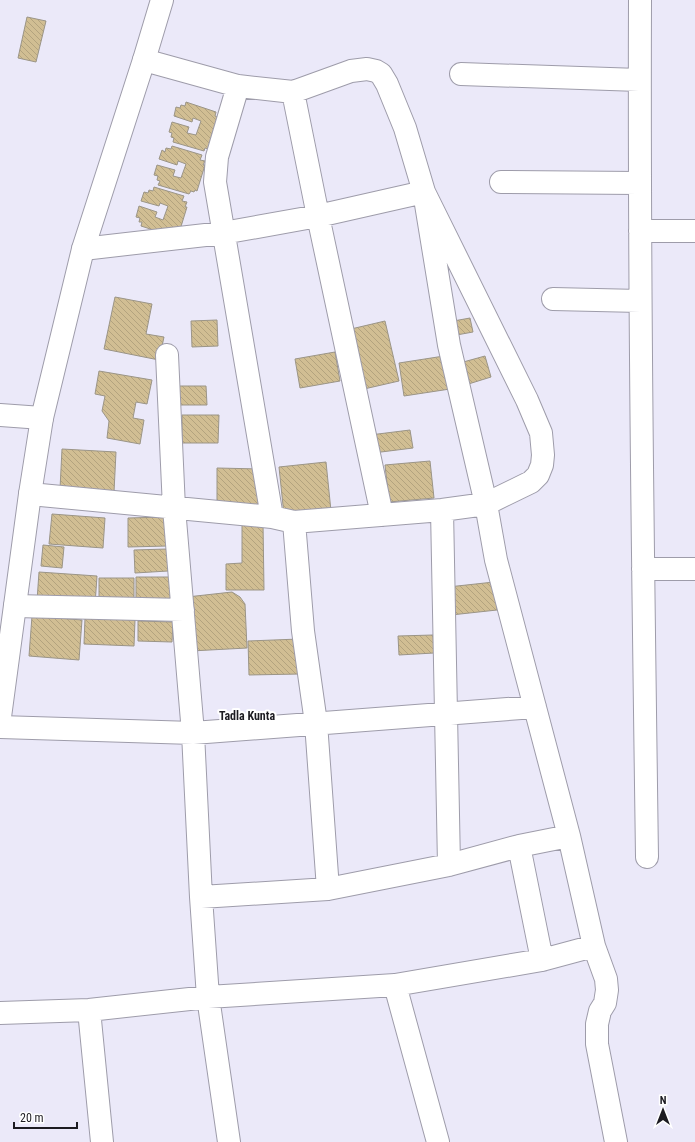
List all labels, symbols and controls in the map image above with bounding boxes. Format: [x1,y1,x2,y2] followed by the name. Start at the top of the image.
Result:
[219,709,275,723] district label: Tadla Kunta
[643,1090,683,1130] north arrow
[660,1094,667,1107] text: N
[14,1104,77,1130] scale bar
[20,1111,44,1125] text: 20 m

